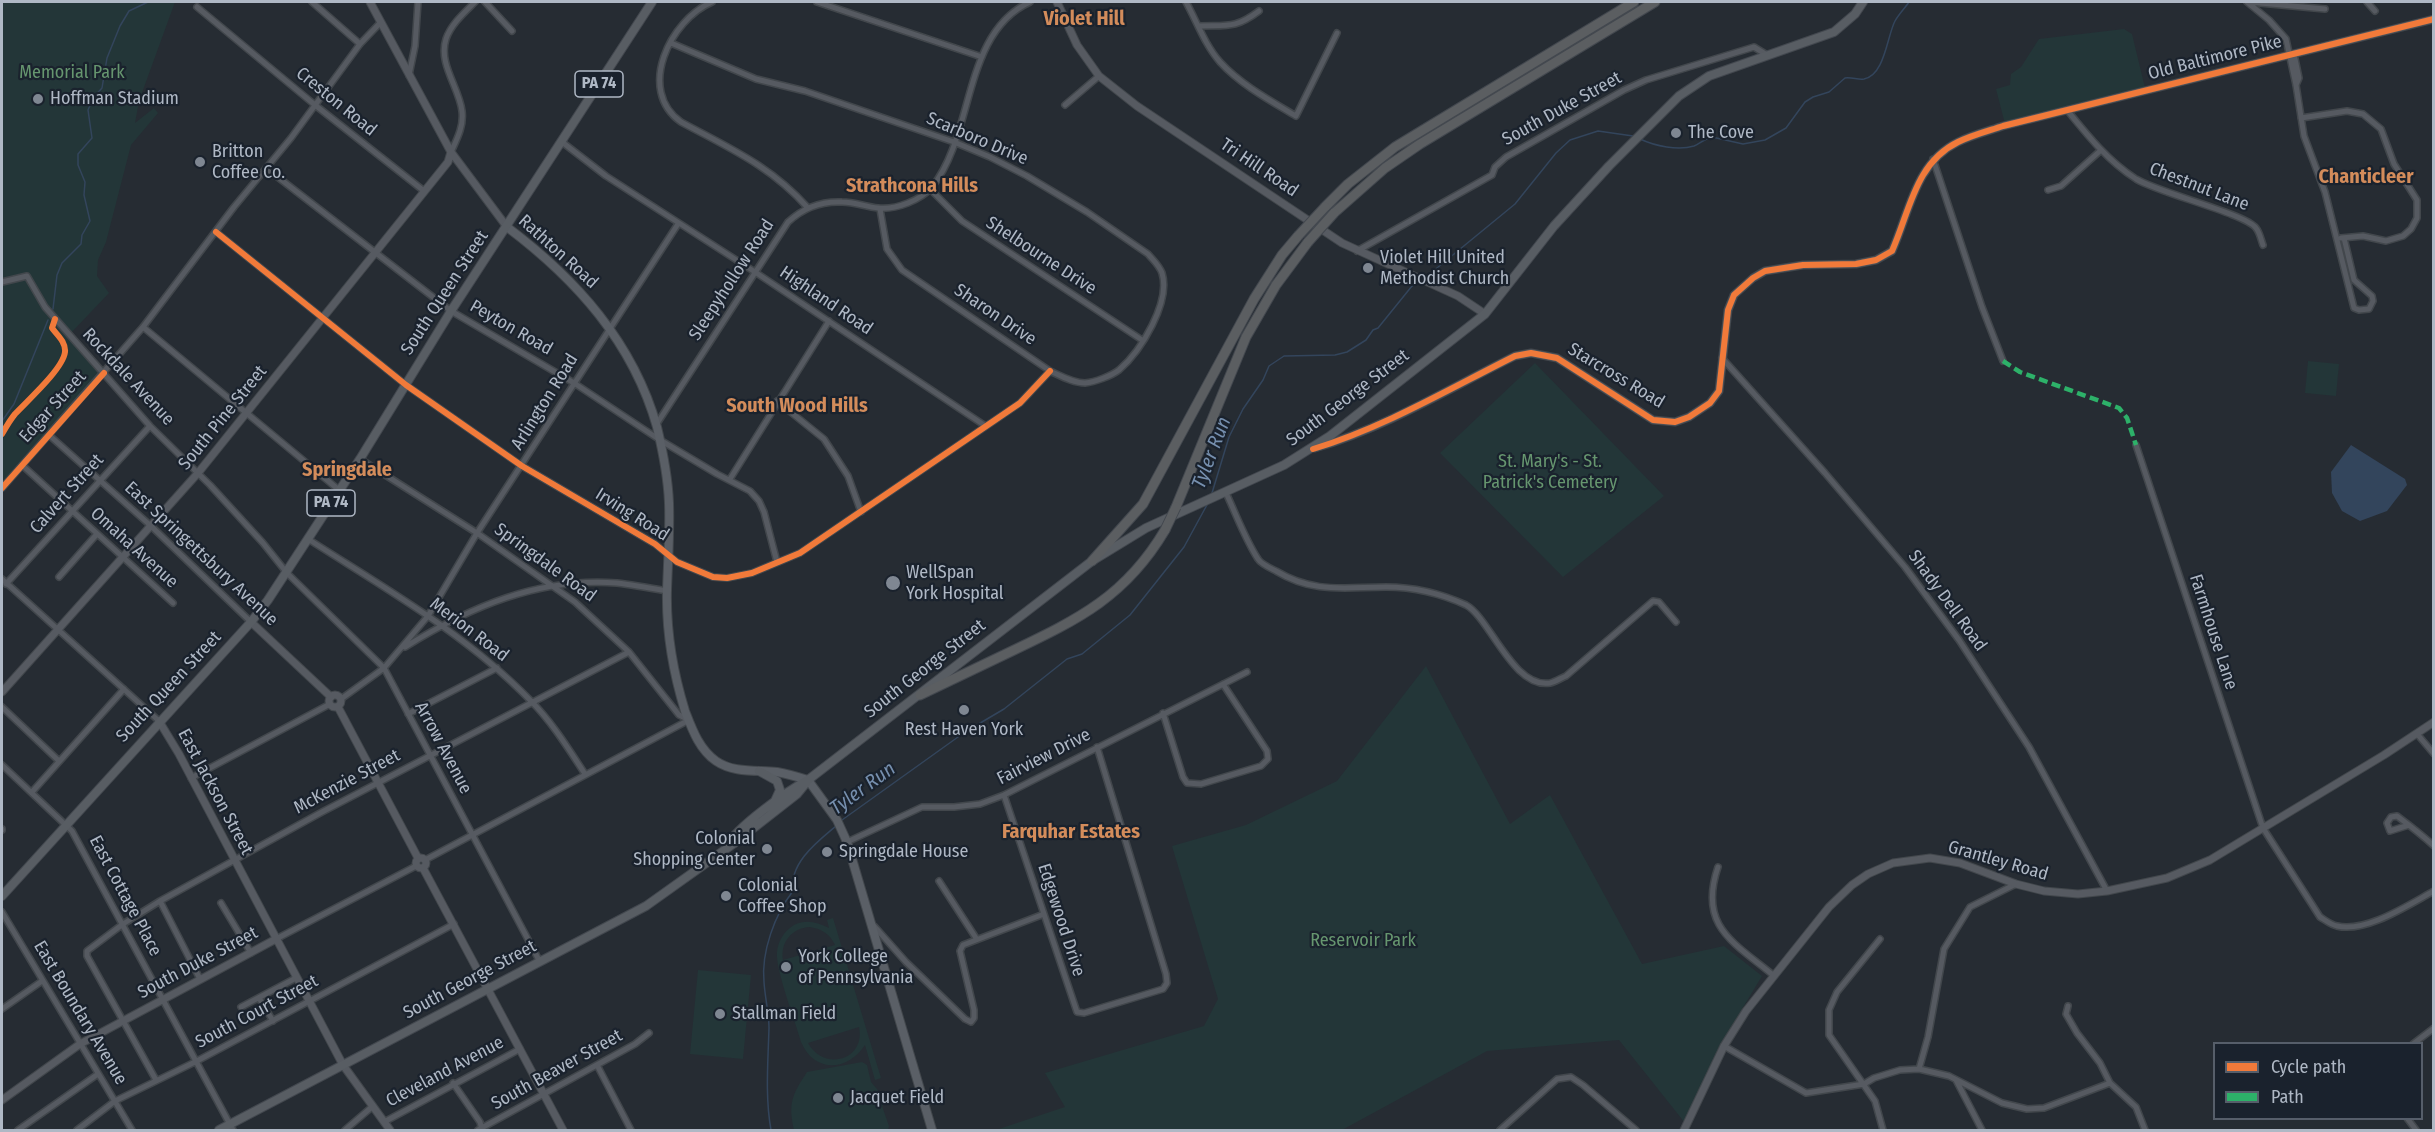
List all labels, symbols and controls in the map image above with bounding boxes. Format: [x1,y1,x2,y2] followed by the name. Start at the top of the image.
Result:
[1043,7,1125,31] district label: Violet Hill
[2146,31,2284,85] street label: Old Baltimore Pike
[19,62,125,84] park label: Memorial Park
[291,63,381,141] street label: Creston Road
[1499,67,1625,151] street label: South Duke Street
[575,71,623,97] road number: PA 74
[50,88,179,110] place label: Hoffman Stadium
[31,92,45,106] marker: Hoffman Stadium
[923,108,1031,170] street label: Scarboro Drive
[1688,122,1754,144] place label: The Cove
[1669,126,1683,140] marker: The Cove
[1216,134,1302,202] street label: Tri Hill Road
[212,141,285,184] place label: Britton Coffee Co.
[193,155,207,169] marker: Britton Coffee Co.
[2146,158,2252,216] street label: Chestnut Lane
[2318,165,2414,189] district label: Chanticleer
[846,174,978,198] district label: Strathcona Hills
[514,211,602,293] street label: Rathton Road
[982,212,1100,300] street label: Shelbourne Drive
[685,215,779,345] street label: Sleepyhollow Road
[397,227,493,359] street label: South Queen Street
[1380,247,1509,290] place label: Violet Hill United Methodist Church
[1361,261,1375,275] marker: Violet Hill United Methodist Church
[775,262,877,340] street label: Highland Road
[950,280,1040,350] street label: Sharon Drive
[466,296,556,360] street label: Peyton Road
[77,324,179,430] street label: Rockdale Avenue
[1564,339,1668,413] street label: Starcross Road
[1283,345,1413,451] street label: South George Street
[507,350,583,454] street label: Arlington Road
[174,361,272,475] street label: South Pine Street
[15,367,91,447] street label: Edgar Street
[726,394,868,418] district label: South Wood Hills
[1187,414,1237,492] water label: Tyler Run
[26,450,108,538] street label: Calvert Street
[1483,451,1617,494] park label: St. Mary's - St. Patrick's Cemetery
[302,458,392,482] district label: Springdale
[120,477,282,631] street label: East Springettsbury Avenue
[591,484,673,546] street label: Irving Road
[307,490,355,516] road number: PA 74
[86,503,182,593] street label: Omaha Avenue
[490,519,600,607] street label: Springdale Road
[1903,546,1991,656] street label: Shady Dell Road
[906,562,1004,604] place label: WellSpan York Hospital
[2184,572,2242,692] street label: Farmhouse Lane
[884,574,902,592] marker: WellSpan York Hospital
[425,593,513,667] street label: Merion Road
[860,615,990,723] street label: South George Street
[112,627,226,747] street label: South Queen Street
[410,698,476,798] street label: Arrow Avenue
[957,703,971,717] marker: Rest Haven York
[905,719,1023,741] place label: Rest Haven York
[994,724,1094,790] street label: Fairview Drive
[173,725,257,859] street label: East Jackson Street
[290,745,404,819] street label: McKenzie Street
[826,757,900,821] water label: Tyler Run
[1002,820,1140,844] district label: Farquhar Estates
[633,828,755,870] place label: Colonial Shopping Center
[84,832,166,960] street label: East Cottage Place
[1945,836,2051,886] street label: Grantley Road
[839,841,968,863] place label: Springdale House
[760,842,774,856] marker: Colonial Shopping Center
[820,845,834,859] marker: Springdale House
[1033,861,1089,979] street label: Edgewood Drive
[738,875,827,918] place label: Colonial Coffee Shop
[719,889,733,903] marker: Colonial Coffee Shop
[134,922,262,1004] street label: South Duke Street
[1310,930,1416,952] park label: Reservoir Park
[400,936,540,1024] street label: South George Street
[29,937,131,1089] street label: East Boundary Avenue
[798,946,913,988] place label: York College of Pennsylvania
[779,960,793,974] marker: York College of Pennsylvania
[192,971,322,1053] street label: South Court Street
[732,1003,836,1025] place label: Stallman Field
[713,1007,727,1021] marker: Stallman Field
[488,1025,626,1115] street label: South Beaver Street
[382,1032,508,1112] street label: Cleveland Avenue
[2213,1042,2423,1120] legend
[2271,1056,2346,1078] text: Cycle path
[2271,1086,2304,1108] text: Path
[850,1087,944,1109] place label: Jacquet Field
[831,1091,845,1105] marker: Jacquet Field

